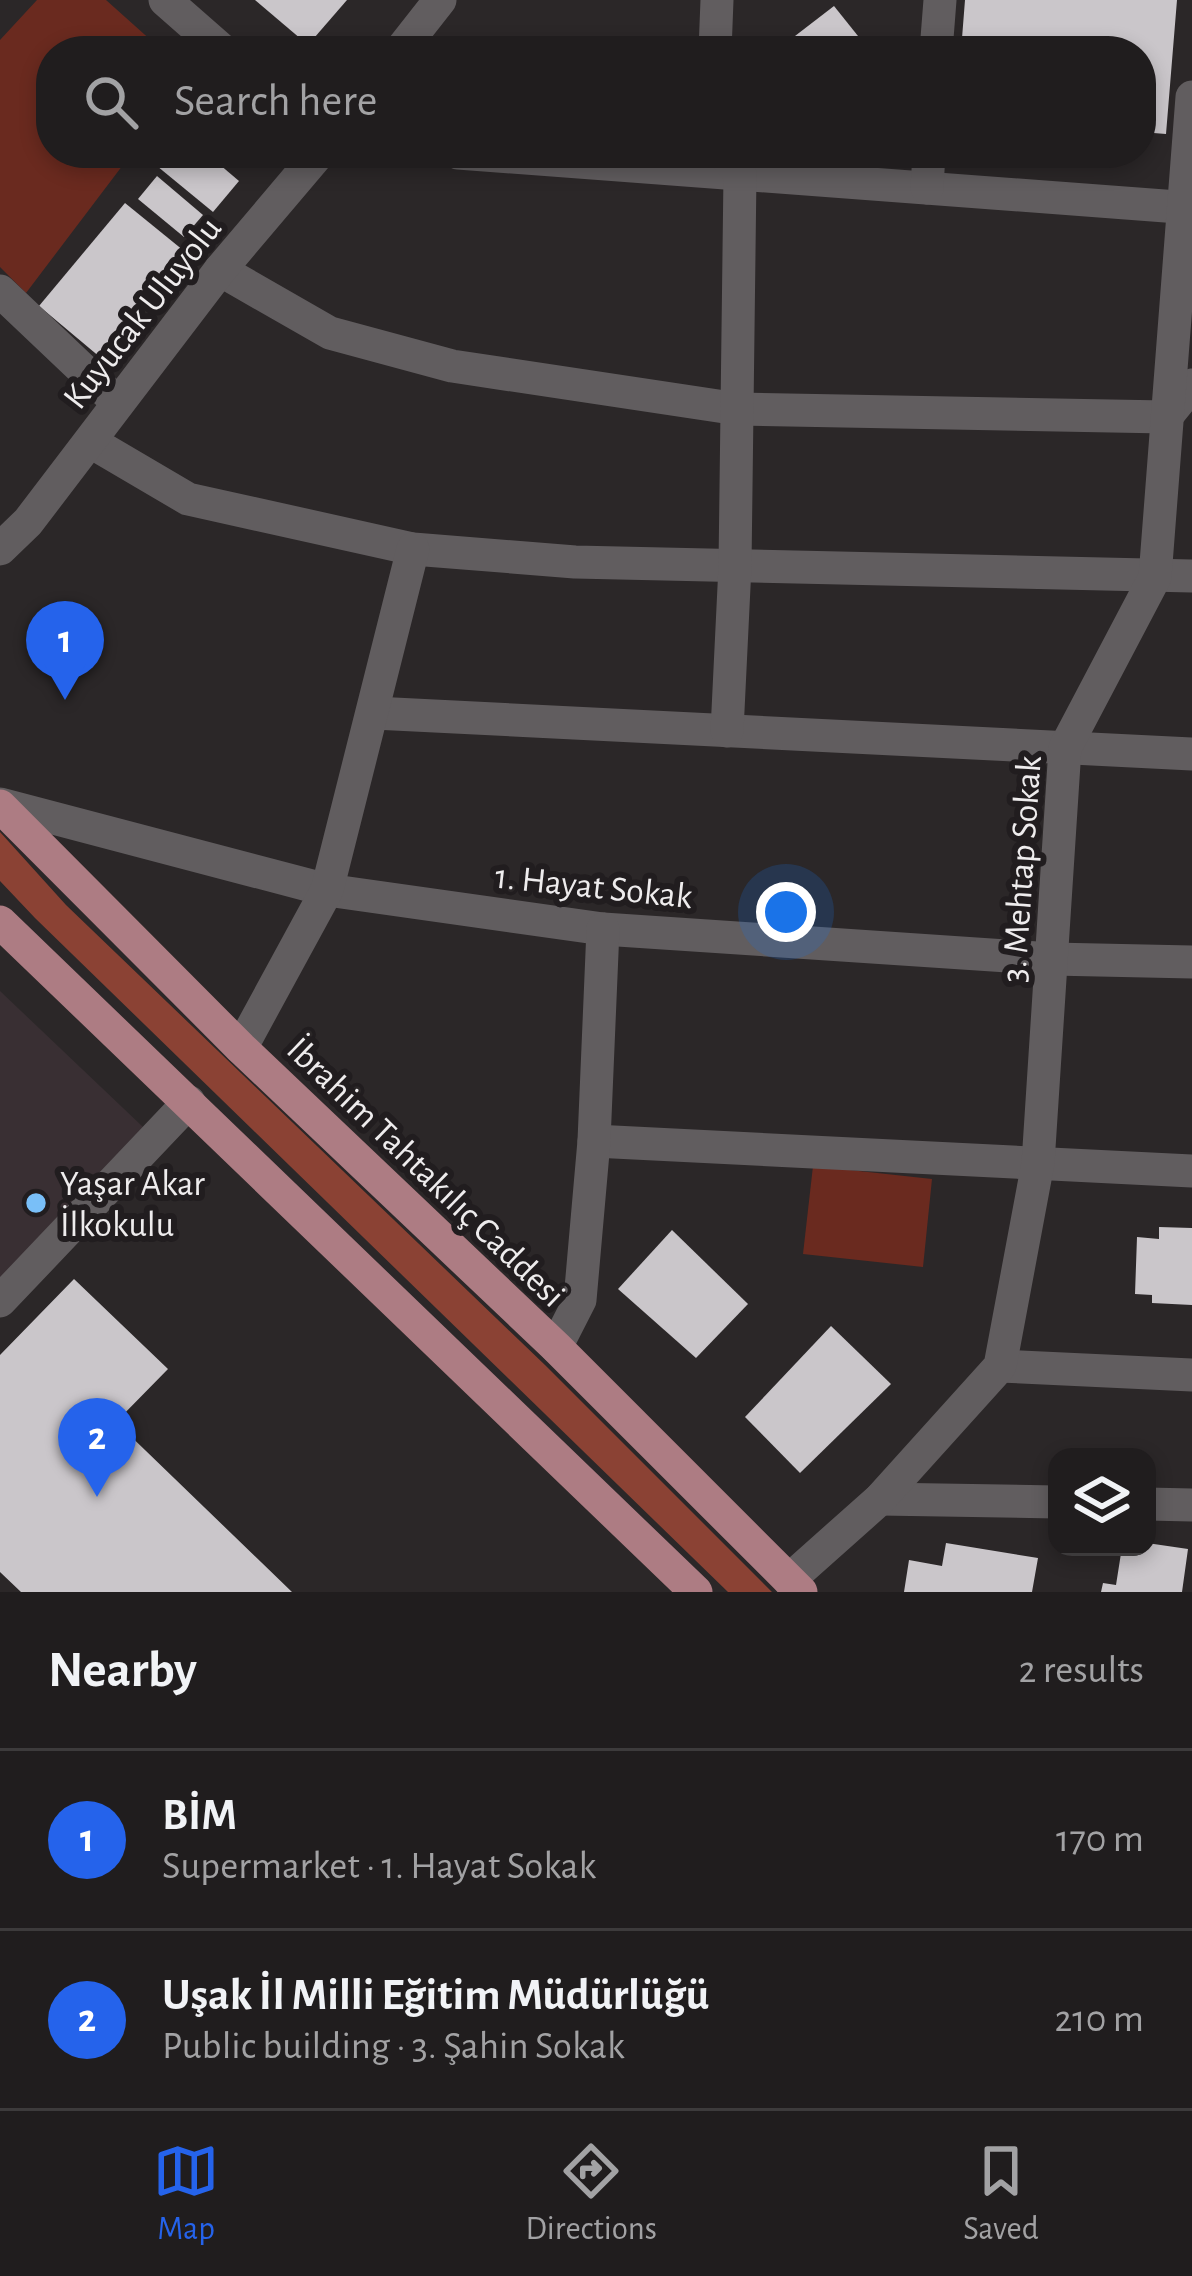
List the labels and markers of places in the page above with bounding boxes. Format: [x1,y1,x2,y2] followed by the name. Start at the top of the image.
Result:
[26,601,104,700] pin: 1
[60,1166,205,1243] place label: Yaşar Akar İlkokulu
[23,1190,49,1216] marker: Yaşar Akar İlkokulu
[58,1398,136,1497] pin: 2

